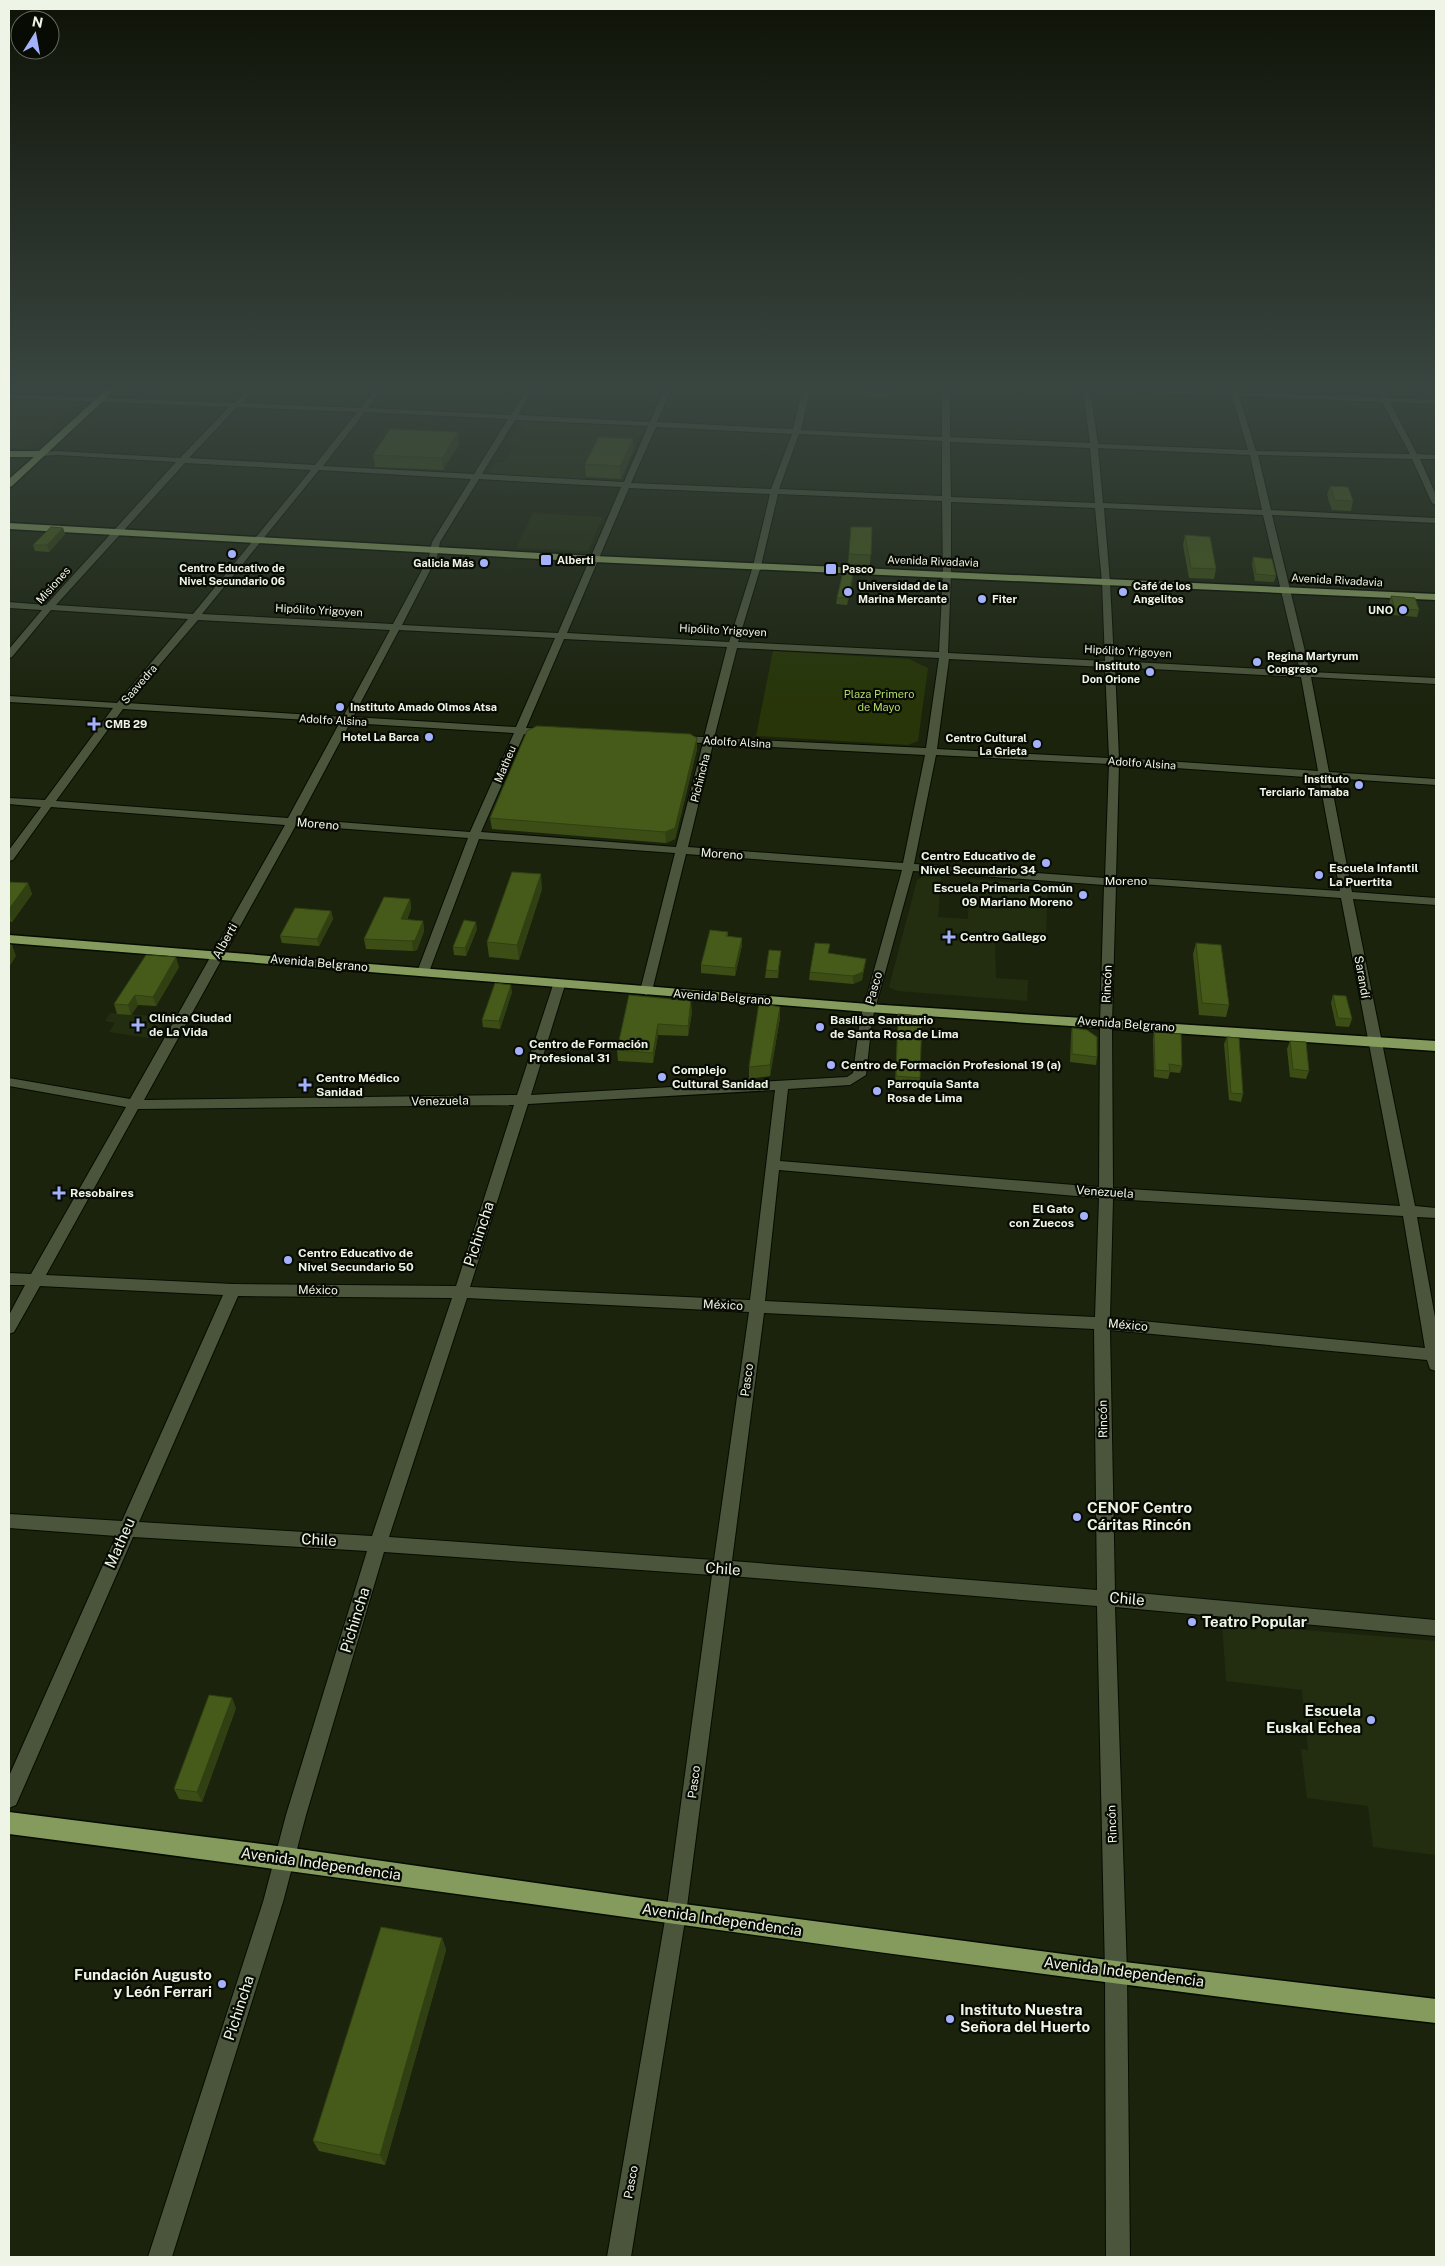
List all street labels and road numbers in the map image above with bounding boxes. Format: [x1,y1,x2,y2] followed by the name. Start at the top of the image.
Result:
[887,553,979,569] street label: Avenida Rivadavia
[33,564,73,606] street label: Misiones
[1291,572,1383,588] street label: Avenida Rivadavia
[275,602,363,618] street label: Hipólito Yrigoyen
[679,622,767,638] street label: Hipólito Yrigoyen
[1084,643,1172,659] street label: Hipólito Yrigoyen
[119,662,159,706] street label: Saavedra
[299,712,367,728] street label: Adolfo Alsina
[703,734,771,750] street label: Adolfo Alsina
[492,744,518,784] street label: Matheu
[688,753,712,803] street label: Pichincha
[1107,755,1177,771] street label: Adolfo Alsina
[296,815,340,833] street label: Moreno
[700,846,744,862] street label: Moreno
[1105,874,1147,888] street label: Moreno
[210,921,240,961] street label: Alberti
[270,952,369,974] street label: Avenida Belgrano
[1351,955,1373,1000] street label: Sarandí
[1099,965,1115,1003] street label: Rincón
[863,970,885,1006] street label: Pasco
[673,987,772,1007] street label: Avenida Belgrano
[1077,1014,1176,1034] street label: Avenida Belgrano
[411,1093,469,1109] street label: Venezuela
[1076,1183,1134,1201] street label: Venezuela
[460,1199,497,1269] street label: Pichincha
[298,1283,338,1297] street label: México
[703,1297,744,1313] street label: México
[1107,1316,1149,1334] street label: México
[738,1362,756,1398] street label: Pasco
[1096,1400,1110,1438] street label: Rincón
[101,1515,138,1570] street label: Matheu
[301,1530,337,1549] street label: Chile
[705,1559,741,1578] street label: Chile
[337,1585,373,1655] street label: Pichincha
[1109,1588,1145,1609] street label: Chile
[685,1764,703,1799] street label: Pasco
[1104,1805,1120,1843] street label: Rincón
[240,1844,402,1883] street label: Avenida Independencia
[641,1900,803,1939] street label: Avenida Independencia
[1043,1953,1205,1990] street label: Avenida Independencia
[220,1973,257,2043] street label: Pichincha
[621,2164,641,2200] street label: Pasco

